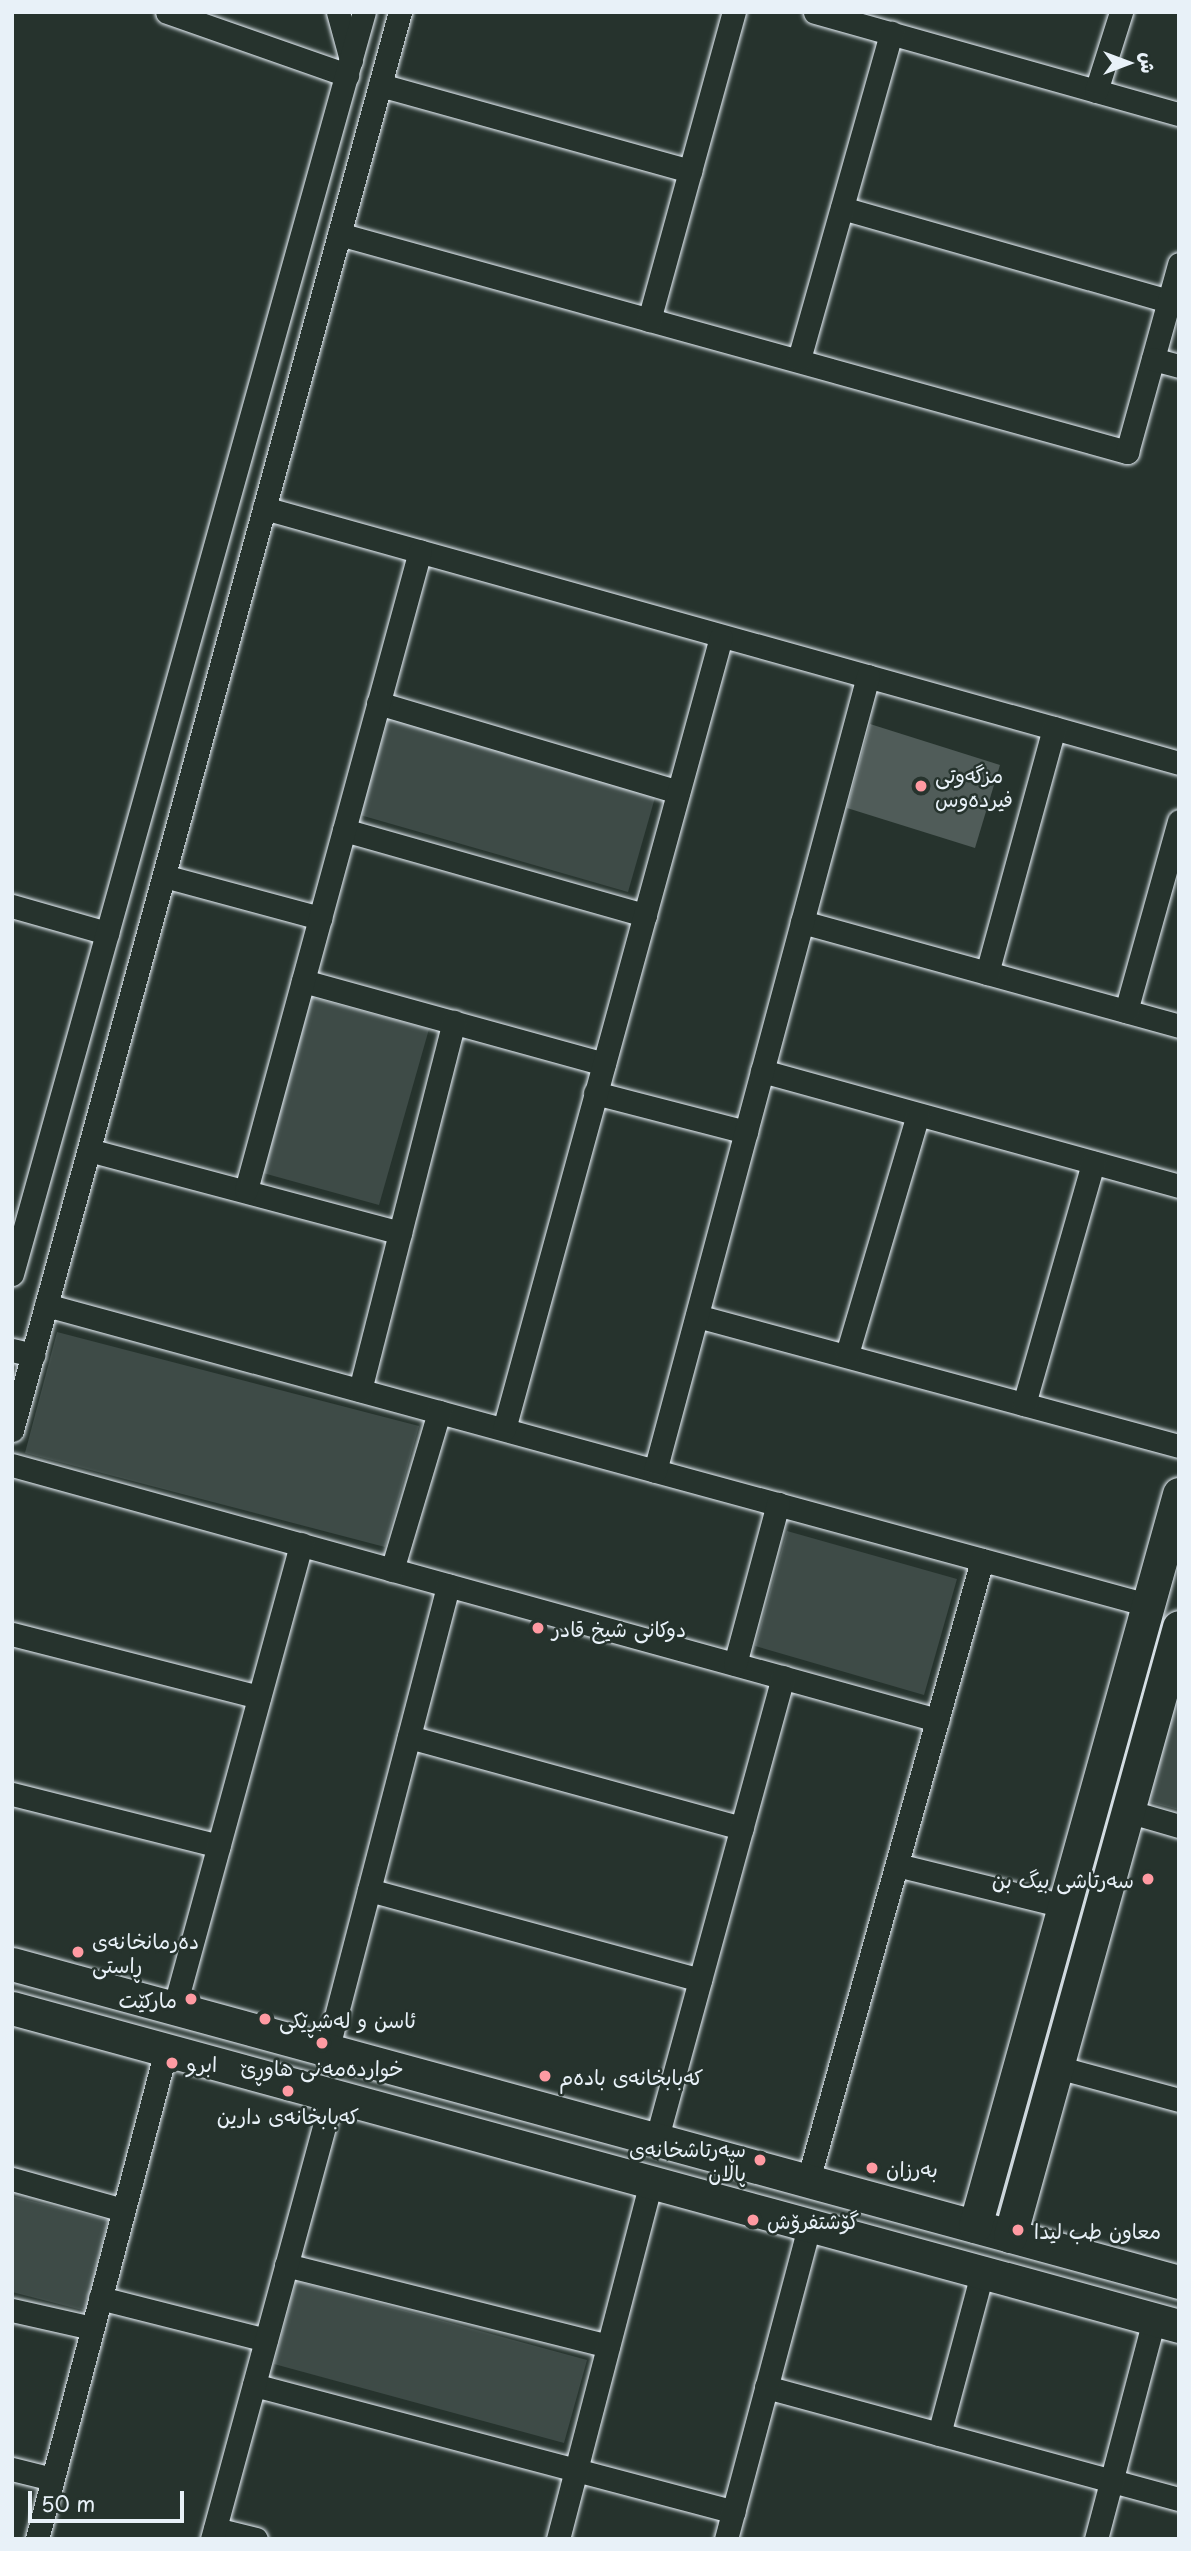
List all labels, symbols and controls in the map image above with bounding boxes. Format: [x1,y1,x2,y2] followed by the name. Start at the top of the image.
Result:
[1093,28,1163,98] north arrow
[1135,53,1163,73] text: ش
[935,761,1013,811] place label: مزگە‌وتی فیردە‌وس
[913,778,929,794] marker: مزگە‌وتی فیردە‌وس
[552,1615,686,1641] place label: دوکانی شیخ قادر
[530,1620,546,1636] marker: دوکانی شیخ قادر
[992,1866,1134,1892] place label: سەرتاشی بیگ بن
[1140,1871,1156,1887] marker: سەرتاشی بیگ بن
[92,1927,199,1977] place label: دەرمانخانەی ڕاستی
[70,1944,86,1960] marker: دەرمانخانەی ڕاستی
[119,1986,177,2012] place label: مارکێت
[183,1991,199,2007] marker: مارکێت
[279,2006,416,2032] place label: ئاسن و لەشڕێکی
[257,2011,273,2027] marker: ئاسن و لەشڕێکی
[314,2035,330,2051] marker: خواردەمەنی هاوڕێ
[186,2050,217,2076] place label: ابرو
[240,2054,404,2080] place label: خواردەمەنی هاوڕێ
[164,2055,180,2071] marker: ابرو
[559,2063,704,2089] place label: کەبابخانەی بادەم
[537,2068,553,2084] marker: کەبابخانەی بادەم
[280,2083,296,2099] marker: کەبابخانەی دارین
[217,2102,359,2128] place label: کەبابخانەی دارین
[629,2135,746,2185] place label: سەرتاشخانەی پاڵان
[752,2152,768,2168] marker: سەرتاشخانەی پاڵان
[886,2155,938,2181] place label: بەرزان
[864,2160,880,2176] marker: بەرزان
[767,2207,859,2233] place label: گۆشتفرۆش
[745,2212,761,2228] marker: گۆشتفرۆش
[1034,2217,1161,2243] place label: معاون طب لیدا
[1008,2220,1028,2240] marker: معاون طب لیدا
[32,2478,187,2522] scale bar
[41,2487,95,2519] text: 50 m

